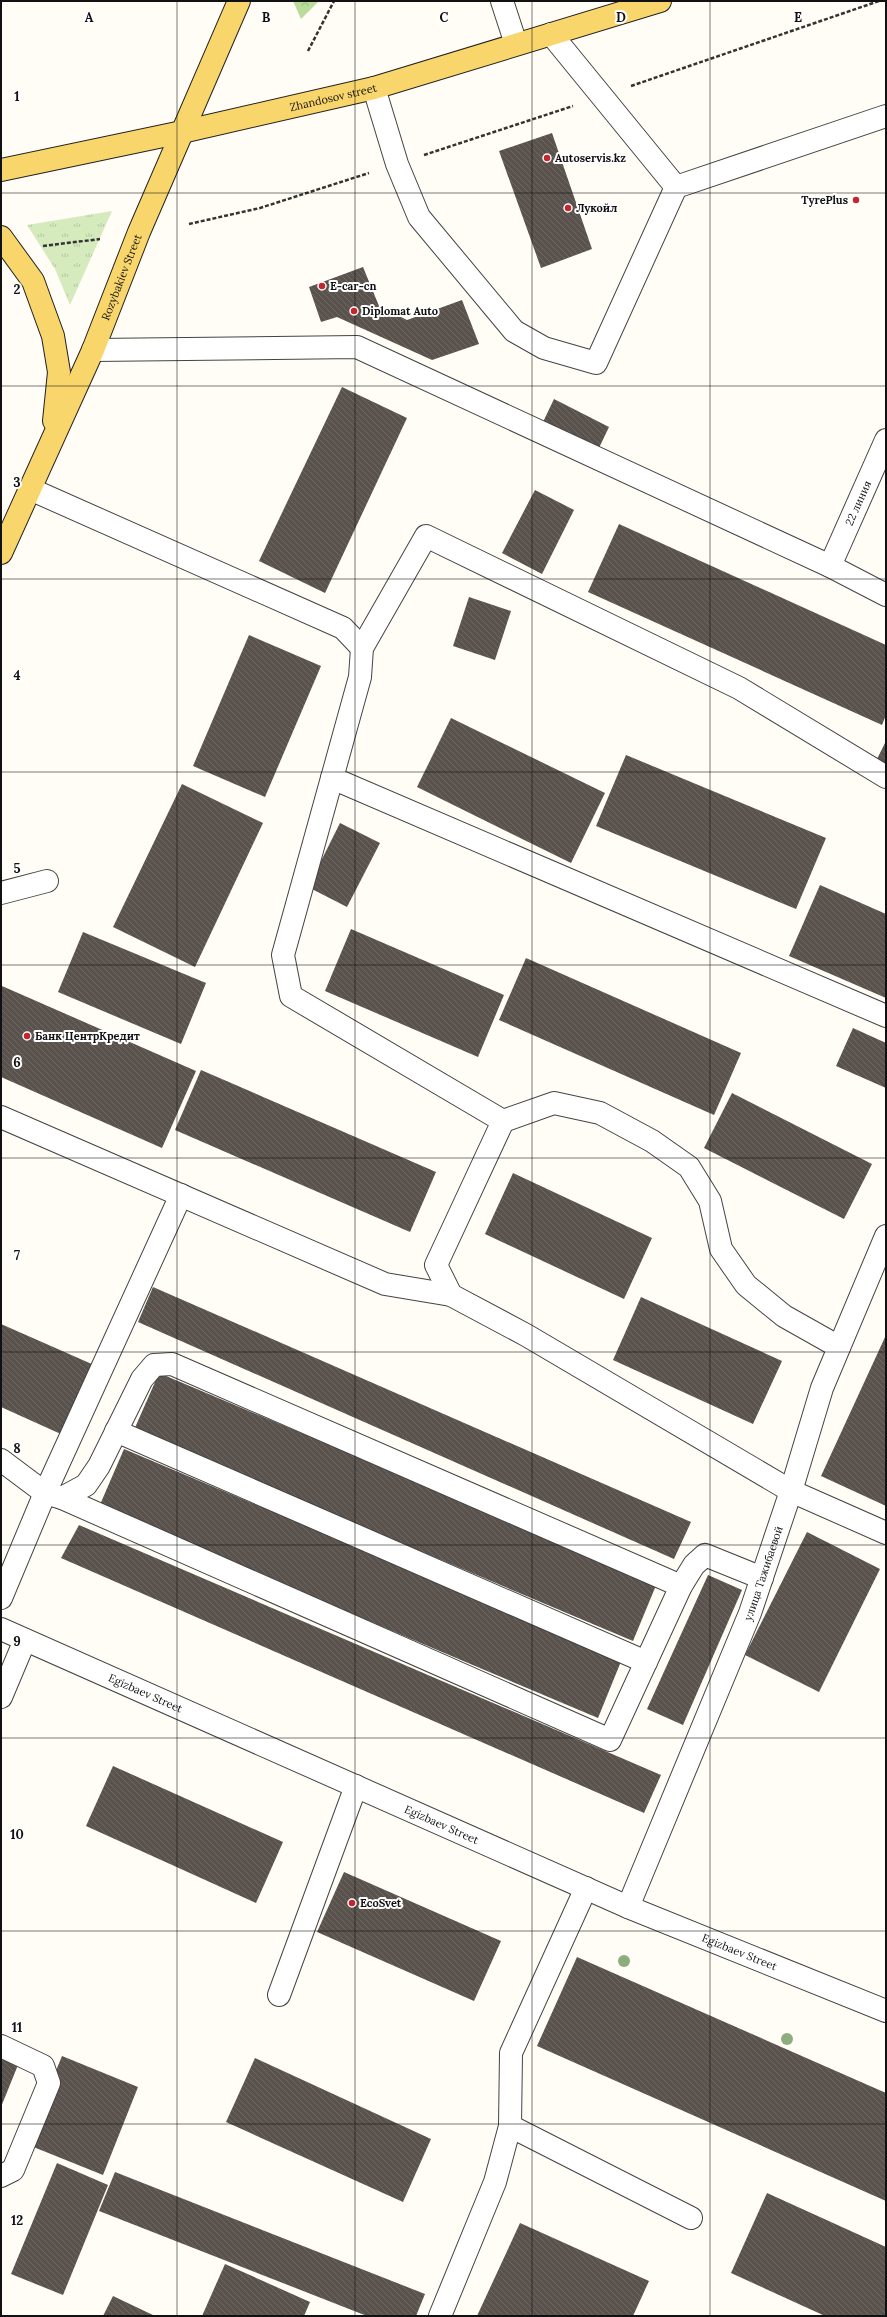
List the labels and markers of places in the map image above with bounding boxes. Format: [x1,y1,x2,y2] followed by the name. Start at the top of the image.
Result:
[555,151,626,165] place label: Autoservis.kz
[542,153,552,163] marker: Autoservis.kz
[801,193,848,207] place label: TyrePlus
[851,195,861,205] marker: TyrePlus
[576,201,617,215] place label: Лукойл
[563,203,573,213] marker: Лукойл
[330,279,377,293] place label: E-car-cn
[317,281,327,291] marker: E-car-cn
[362,304,438,318] place label: Diplomat Auto
[349,306,359,316] marker: Diplomat Auto
[35,1029,140,1043] place label: Банк ЦентрКредит
[22,1031,32,1041] marker: Банк ЦентрКредит
[360,1896,402,1910] place label: EcoSvet
[347,1898,357,1908] marker: EcoSvet

